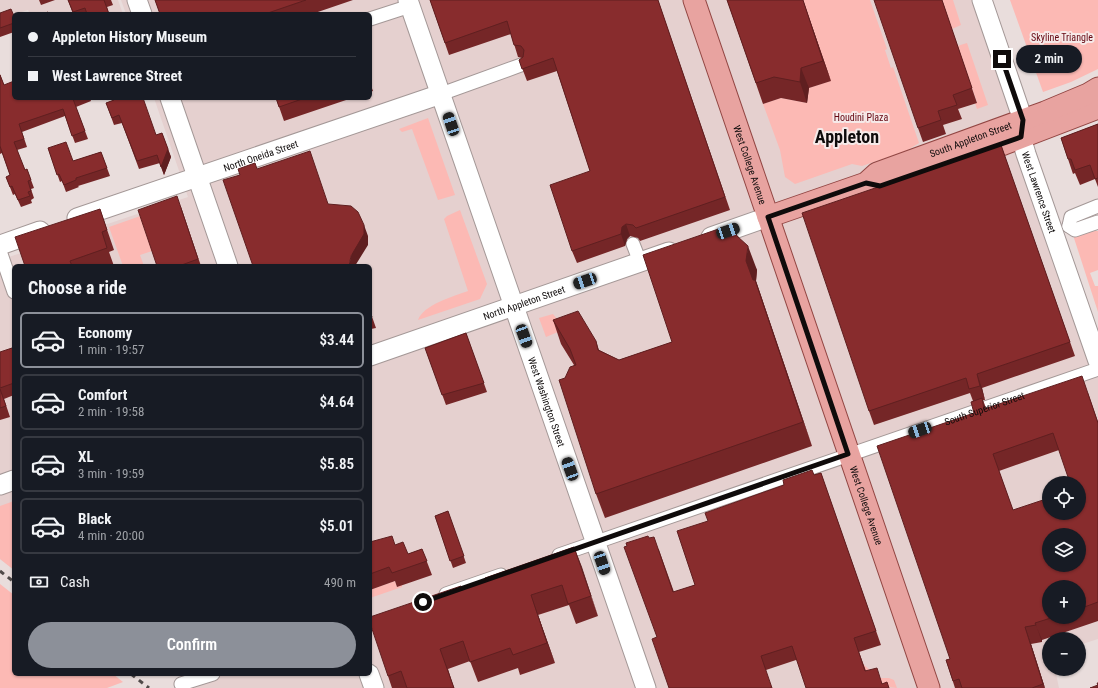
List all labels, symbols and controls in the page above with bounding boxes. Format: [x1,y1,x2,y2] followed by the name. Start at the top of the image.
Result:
[52,28,207,46] text: Appleton History Museum
[1031,32,1093,43] park label: Skyline Triangle
[1016,45,1082,73] callout: 2 min
[993,50,1011,68] route end
[1035,51,1063,66] text: 2 min
[52,67,182,85] text: West Lawrence Street
[441,111,461,137] car
[834,112,888,123] park label: Houdini Plaza
[928,120,1013,159] street label: South Appleton Street
[731,124,768,206] street label: West College Avenue
[815,126,879,147] district label: Appleton
[222,138,300,174] street label: North Oneida Street
[1020,150,1058,235] street label: West Lawrence Street
[715,221,741,241] car
[572,271,598,291] car
[28,277,127,298] text: Choose a ride
[482,284,566,322] street label: North Appleton Street
[30,322,66,358] icon: car
[514,323,534,349] car
[78,324,132,342] text: Economy
[320,331,354,349] text: $3.44
[78,342,144,357] text: 1 min · 19:57
[526,355,567,448] street label: West Washington Street
[30,384,66,420] icon: car
[78,386,127,404] text: Comfort
[943,390,1026,428] street label: South Superior Street
[320,393,354,411] text: $4.64
[78,404,144,419] text: 2 min · 19:58
[907,420,933,440] car
[30,446,66,482] icon: car
[78,448,94,466] text: XL
[320,455,354,473] text: $5.85
[560,456,580,482] car
[848,465,885,547] street label: West College Avenue
[78,466,144,481] text: 3 min · 19:59
[1042,476,1086,676] map controls
[1042,476,1086,520] button: locate
[30,508,66,544] icon: car
[78,510,111,528] text: Black
[320,517,354,535] text: $5.01
[78,528,144,543] text: 4 min · 20:00
[1042,528,1086,572] button: layers
[592,550,612,576] car
[28,571,50,593] icon: cash
[60,573,90,591] text: Cash
[324,575,356,590] text: 490 m
[1042,580,1086,624] button: +
[414,593,432,611] route start
[28,622,356,668] button: Confirm
[1042,632,1086,676] button: −

